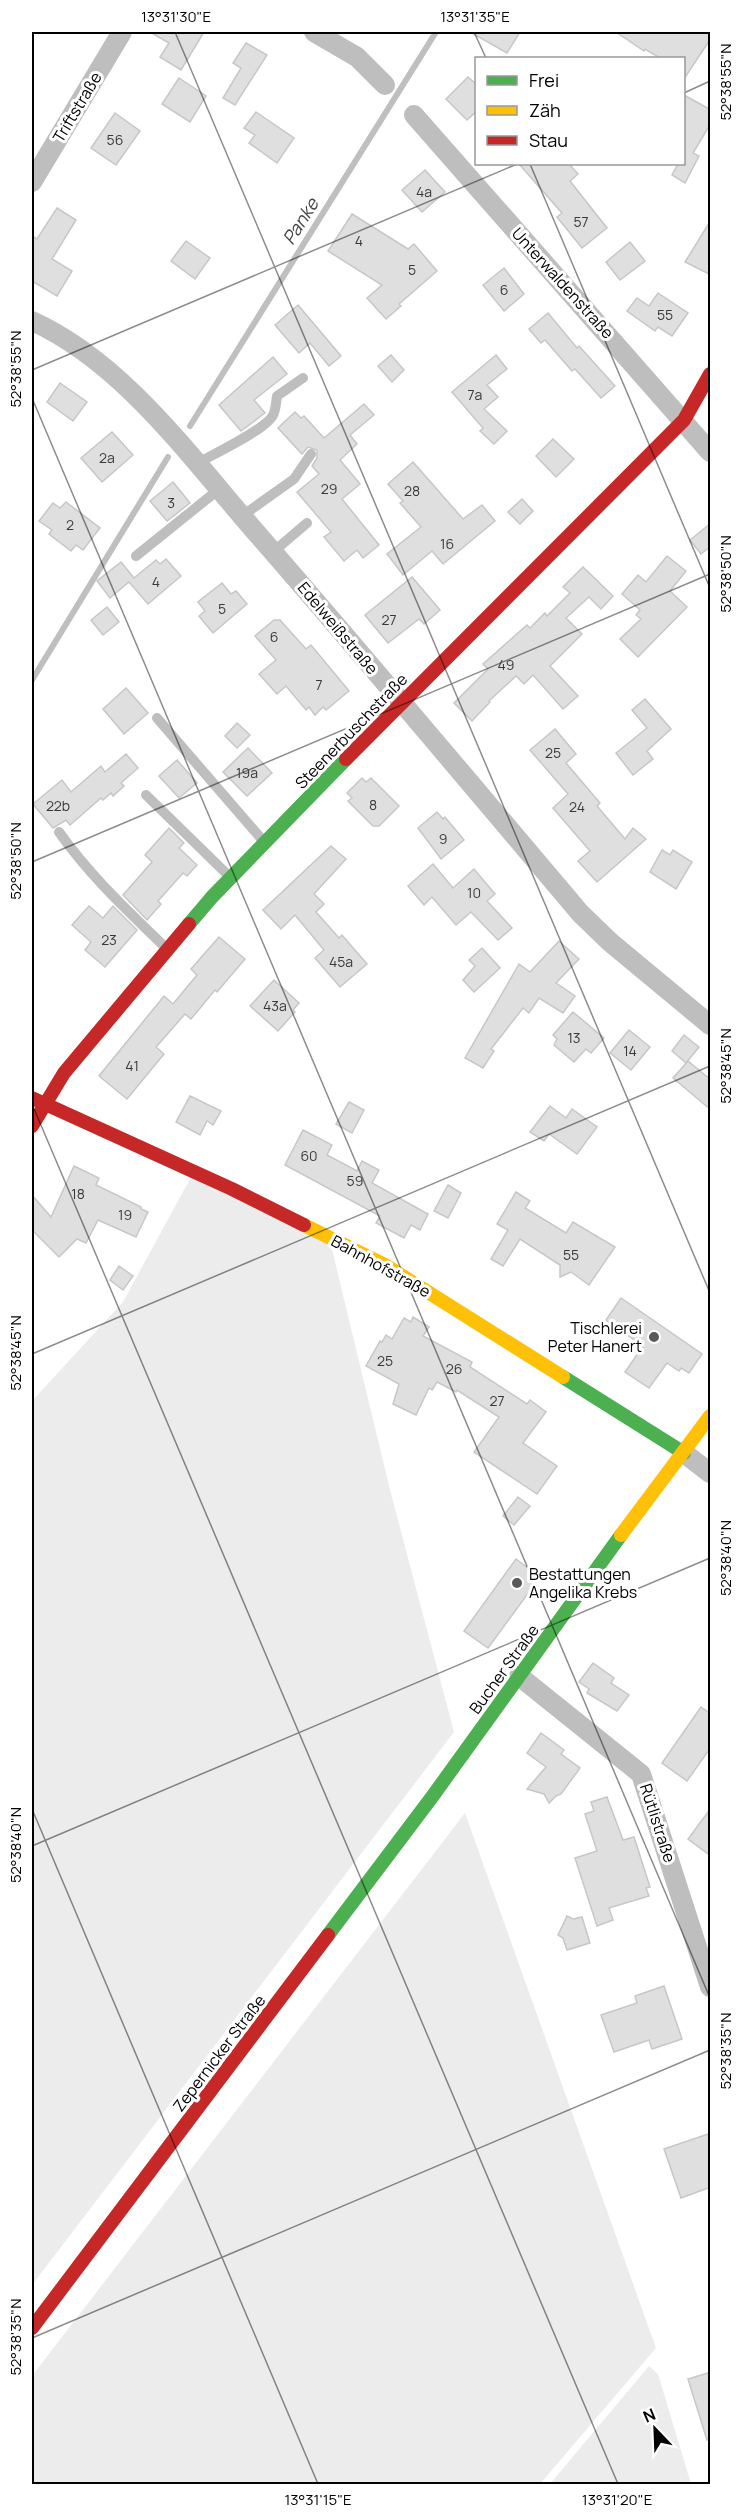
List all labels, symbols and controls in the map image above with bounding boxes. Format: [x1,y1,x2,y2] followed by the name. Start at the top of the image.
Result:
[141,6,211,27] text: 13°31'30"E
[440,6,510,27] text: 13°31'35"E
[715,43,736,121] text: 52°38'55"N
[475,57,685,165] legend
[47,68,107,146] street label: Triftstraße
[529,68,559,92] text: Frei
[529,98,561,122] text: Zäh
[529,128,568,152] text: Stau
[107,130,123,149] house number: 56
[416,182,432,201] house number: 4a
[276,192,324,249] water label: Panke
[573,212,589,231] house number: 57
[507,223,619,343] street label: Unterwaldenstraße
[355,231,363,250] house number: 4
[408,260,416,279] house number: 5
[500,280,508,299] house number: 6
[657,305,673,324] house number: 55
[5,330,26,408] text: 52°38'55"N
[468,385,482,404] house number: 7a
[99,448,115,467] house number: 2a
[321,479,337,498] house number: 29
[404,481,420,500] house number: 28
[167,493,175,512] house number: 3
[66,515,74,534] house number: 2
[440,534,454,553] house number: 16
[715,535,736,613] text: 52°38'50"N
[152,572,160,591] house number: 4
[293,577,383,679] street label: Edelweißstraße
[218,599,226,618] house number: 5
[381,610,397,629] house number: 27
[270,627,278,646] house number: 6
[498,655,514,674] house number: 49
[290,668,412,794] street label: Steenerbuschstraße
[315,675,323,694] house number: 7
[545,743,561,762] house number: 25
[236,763,258,782] house number: 19a
[369,795,377,814] house number: 8
[46,796,70,815] house number: 22b
[569,797,585,816] house number: 24
[5,822,26,900] text: 52°38'50"N
[439,829,447,848] house number: 9
[467,883,481,902] house number: 10
[101,930,117,949] house number: 23
[329,952,353,971] house number: 45a
[263,996,287,1015] house number: 43a
[567,1028,581,1047] house number: 13
[715,1028,736,1104] text: 52°38'45"N
[623,1041,637,1060] house number: 14
[125,1056,139,1075] house number: 41
[300,1146,318,1165] house number: 60
[347,1171,363,1190] house number: 59
[71,1184,85,1203] house number: 18
[118,1205,132,1224] house number: 19
[327,1230,435,1302] street label: Bahnhofstraße
[563,1245,579,1264] house number: 55
[5,1315,26,1391] text: 52°38'45"N
[548,1317,642,1357] place label: Tischlerei Peter Hanert
[647,1330,661,1344] marker: Tischlerei Peter Hanert
[377,1351,393,1370] house number: 25
[446,1359,462,1378] house number: 26
[489,1391,505,1410] house number: 27
[715,1520,736,1596] text: 52°38'40"N
[529,1563,637,1603] place label: Bestattungen Angelika Krebs
[510,1576,524,1590] marker: Bestattungen Angelika Krebs
[464,1620,544,1718] street label: Bucher Straße
[635,1781,681,1865] street label: Rütlistraße
[5,1807,26,1883] text: 52°38'40"N
[168,1990,270,2116] street label: Zepernicker Straße
[715,2013,736,2089] text: 52°38'35"N
[5,2299,26,2375] text: 52°38'35"N
[625,2399,685,2459] north arrow
[640,2403,659,2428] text: N
[284,2489,352,2510] text: 13°31'15"E
[582,2489,652,2510] text: 13°31'20"E

